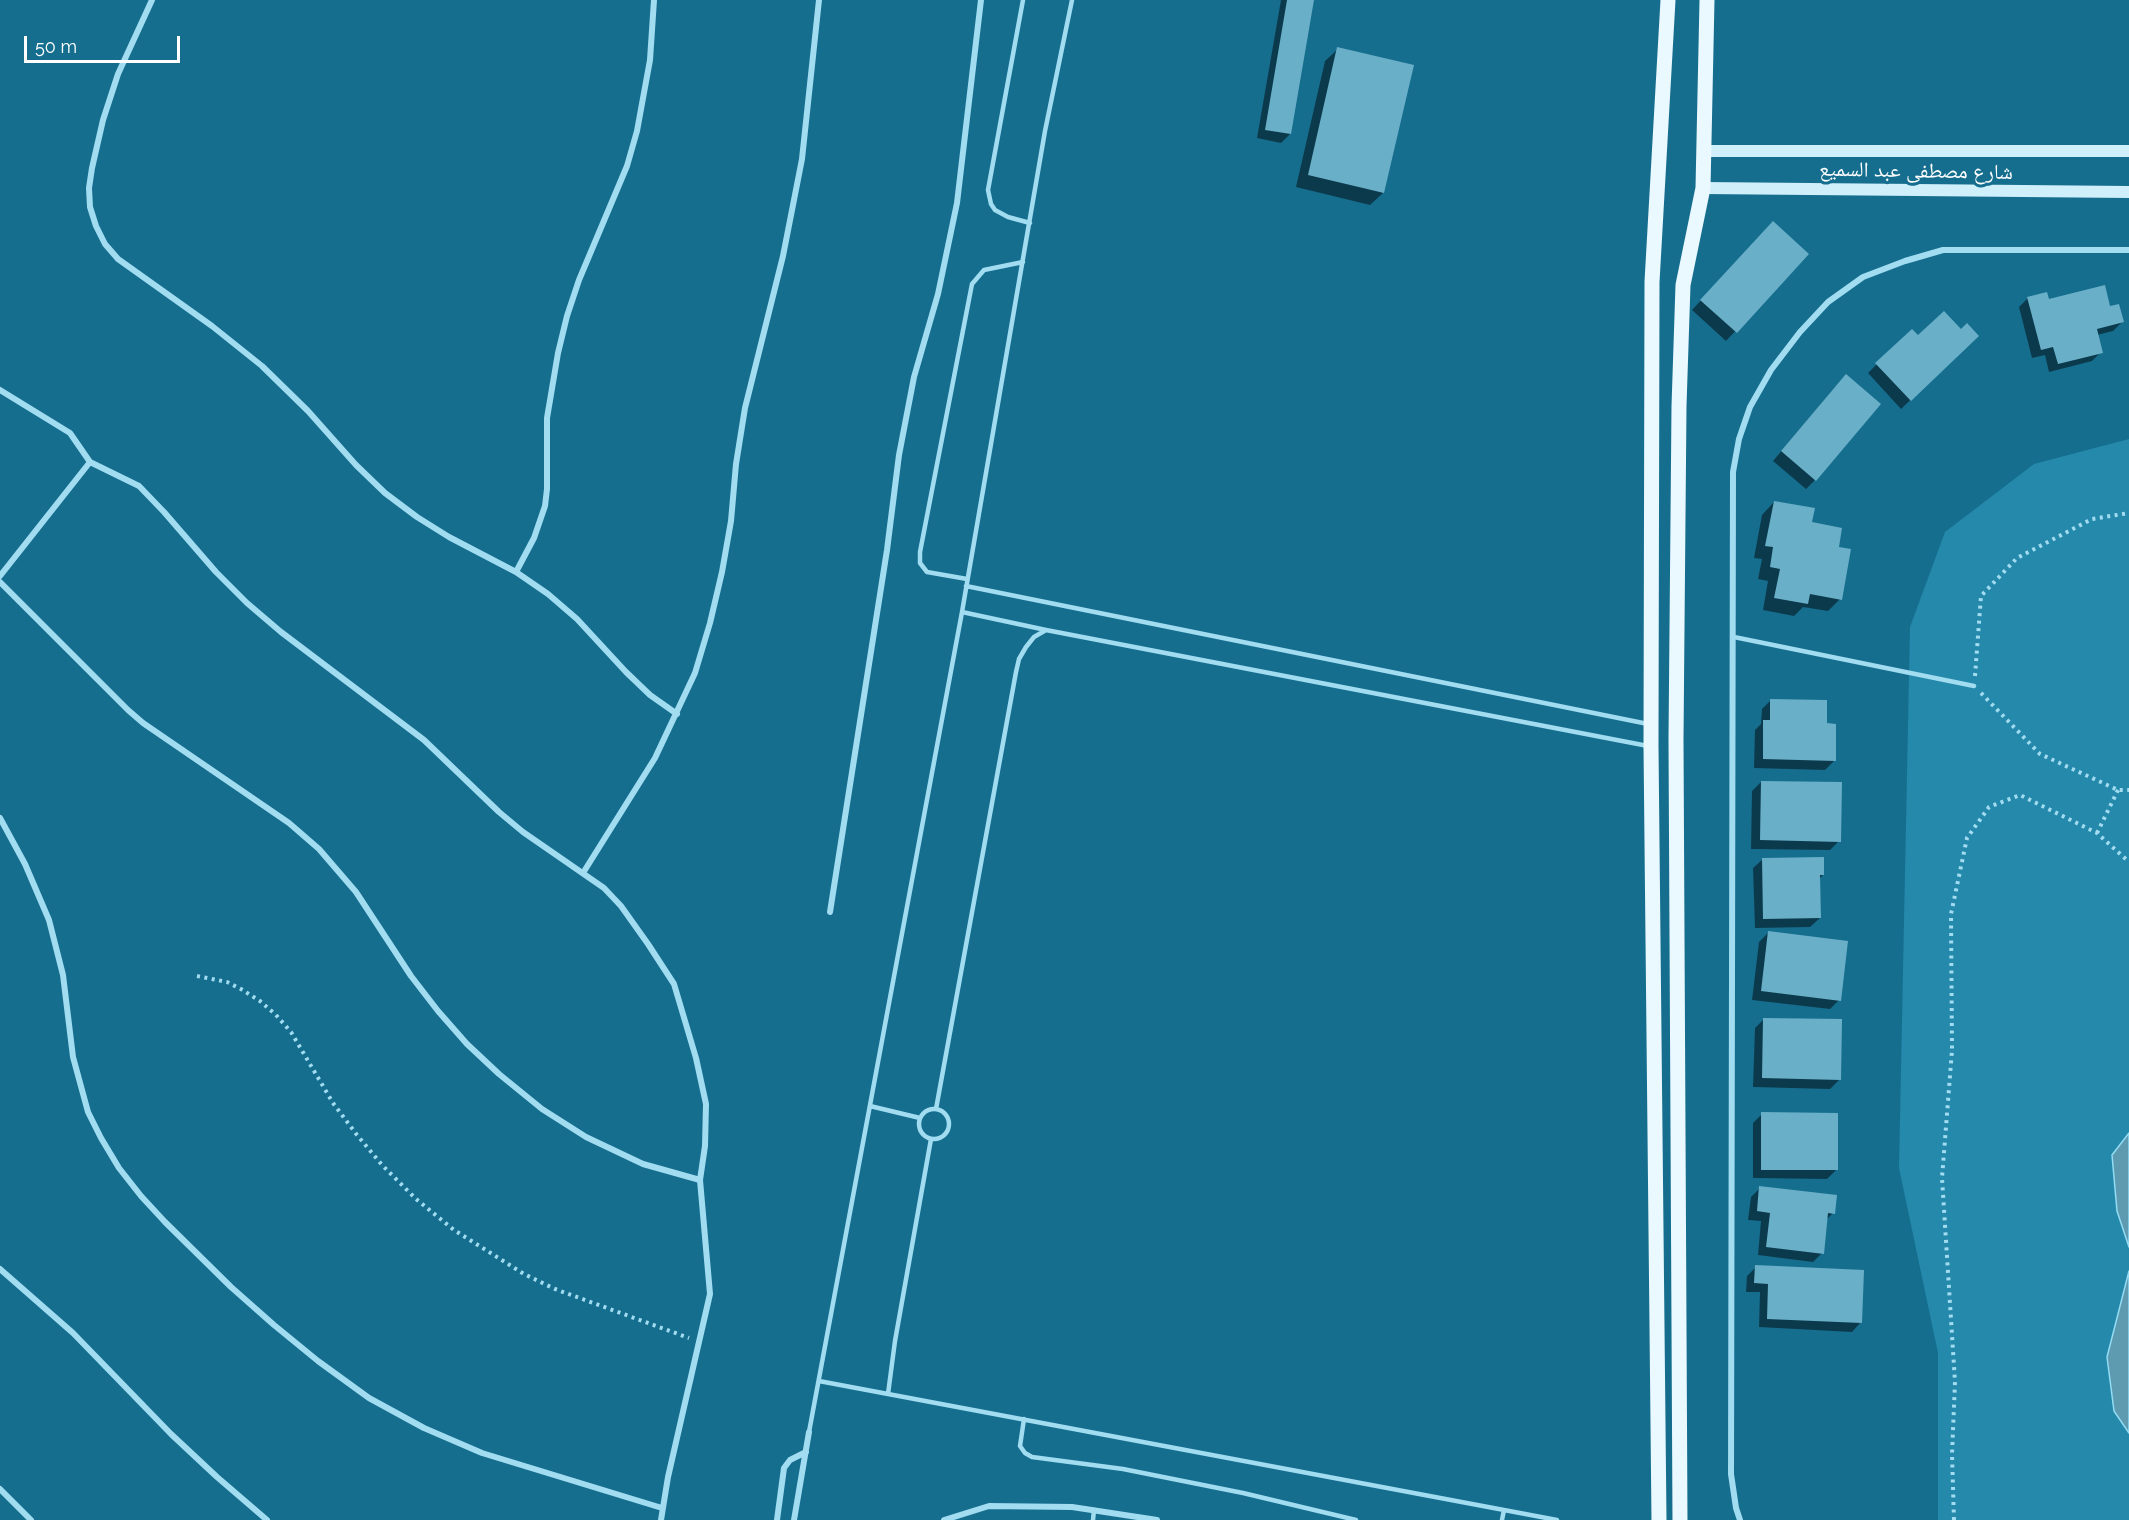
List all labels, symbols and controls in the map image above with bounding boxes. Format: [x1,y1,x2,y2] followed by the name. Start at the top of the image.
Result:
[27,24,183,62] scale bar
[35,36,77,57] text: 50 m
[1819,157,2013,185] street label: شارع مصطفى عبد السميع

